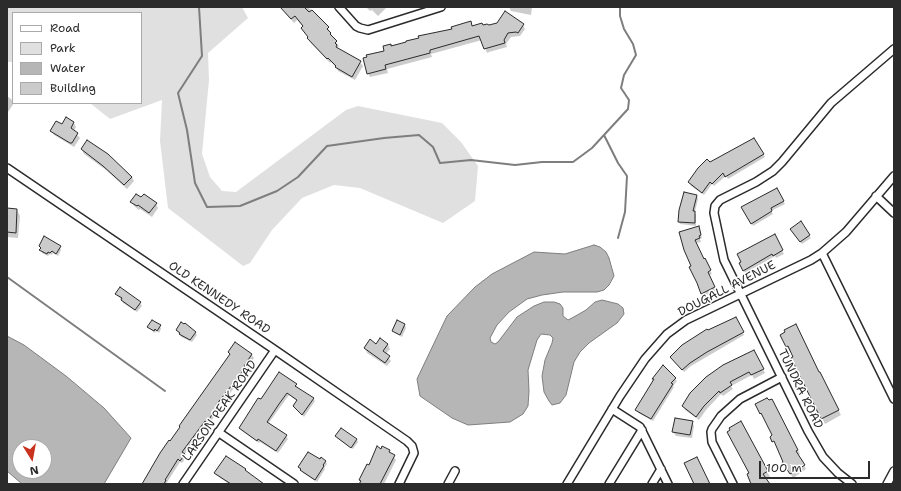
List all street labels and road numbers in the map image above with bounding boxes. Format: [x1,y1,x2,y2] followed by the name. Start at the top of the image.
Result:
[676,258,778,320] street label: DOUGALL AVENUE
[165,259,273,337] street label: OLD KENNEDY ROAD
[775,347,825,431] street label: TUNDRA ROAD
[180,358,260,464] street label: LARSON PEAK ROAD

